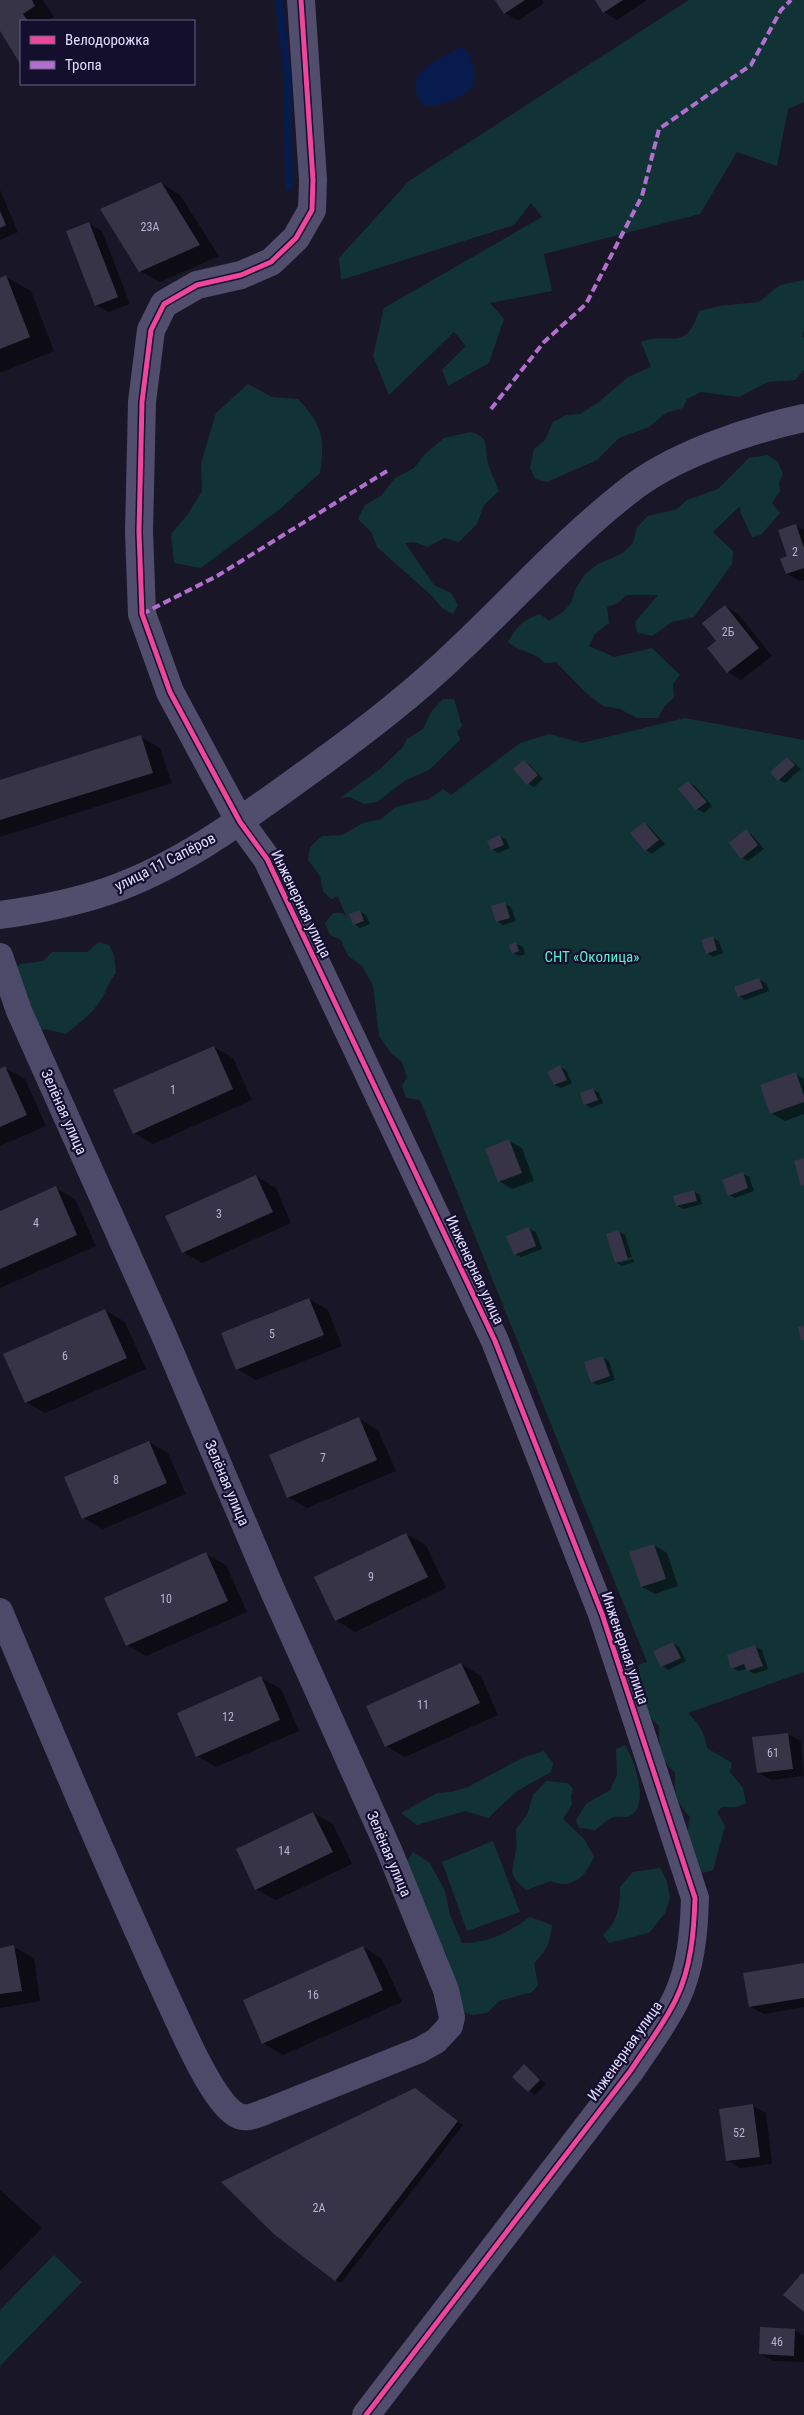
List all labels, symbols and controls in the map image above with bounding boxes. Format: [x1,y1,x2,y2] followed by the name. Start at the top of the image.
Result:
[20,20,195,85] legend
[65,31,150,49] text: Велодорожка
[65,56,102,74] text: Тропа
[141,220,159,234] house number: 23А
[792,545,798,559] house number: 2
[722,625,735,639] house number: 2Б
[112,829,218,895] street label: улица 11 Сапёров
[267,847,335,961] street label: Инженерная улица
[545,948,639,966] park label: СНТ «Околица»
[37,1067,91,1157] street label: Зелёная улица
[170,1083,176,1097] house number: 1
[216,1207,222,1221] house number: 3
[442,1213,508,1327] street label: Инженерная улица
[33,1216,39,1230] house number: 4
[269,1327,275,1341] house number: 5
[62,1349,68,1363] house number: 6
[201,1437,253,1529] street label: Зелёная улица
[320,1451,326,1465] house number: 7
[113,1473,119,1487] house number: 8
[368,1570,374,1584] house number: 9
[597,1589,653,1707] street label: Инженерная улица
[160,1592,172,1606] house number: 10
[417,1698,429,1712] house number: 11
[222,1710,234,1724] house number: 12
[767,1746,779,1760] house number: 61
[363,1808,415,1900] street label: Зелёная улица
[278,1844,290,1858] house number: 14
[307,1988,319,2002] house number: 16
[584,1998,666,2104] street label: Инженерная улица
[733,2126,745,2140] house number: 52
[313,2201,326,2215] house number: 2А
[771,2335,783,2349] house number: 46

